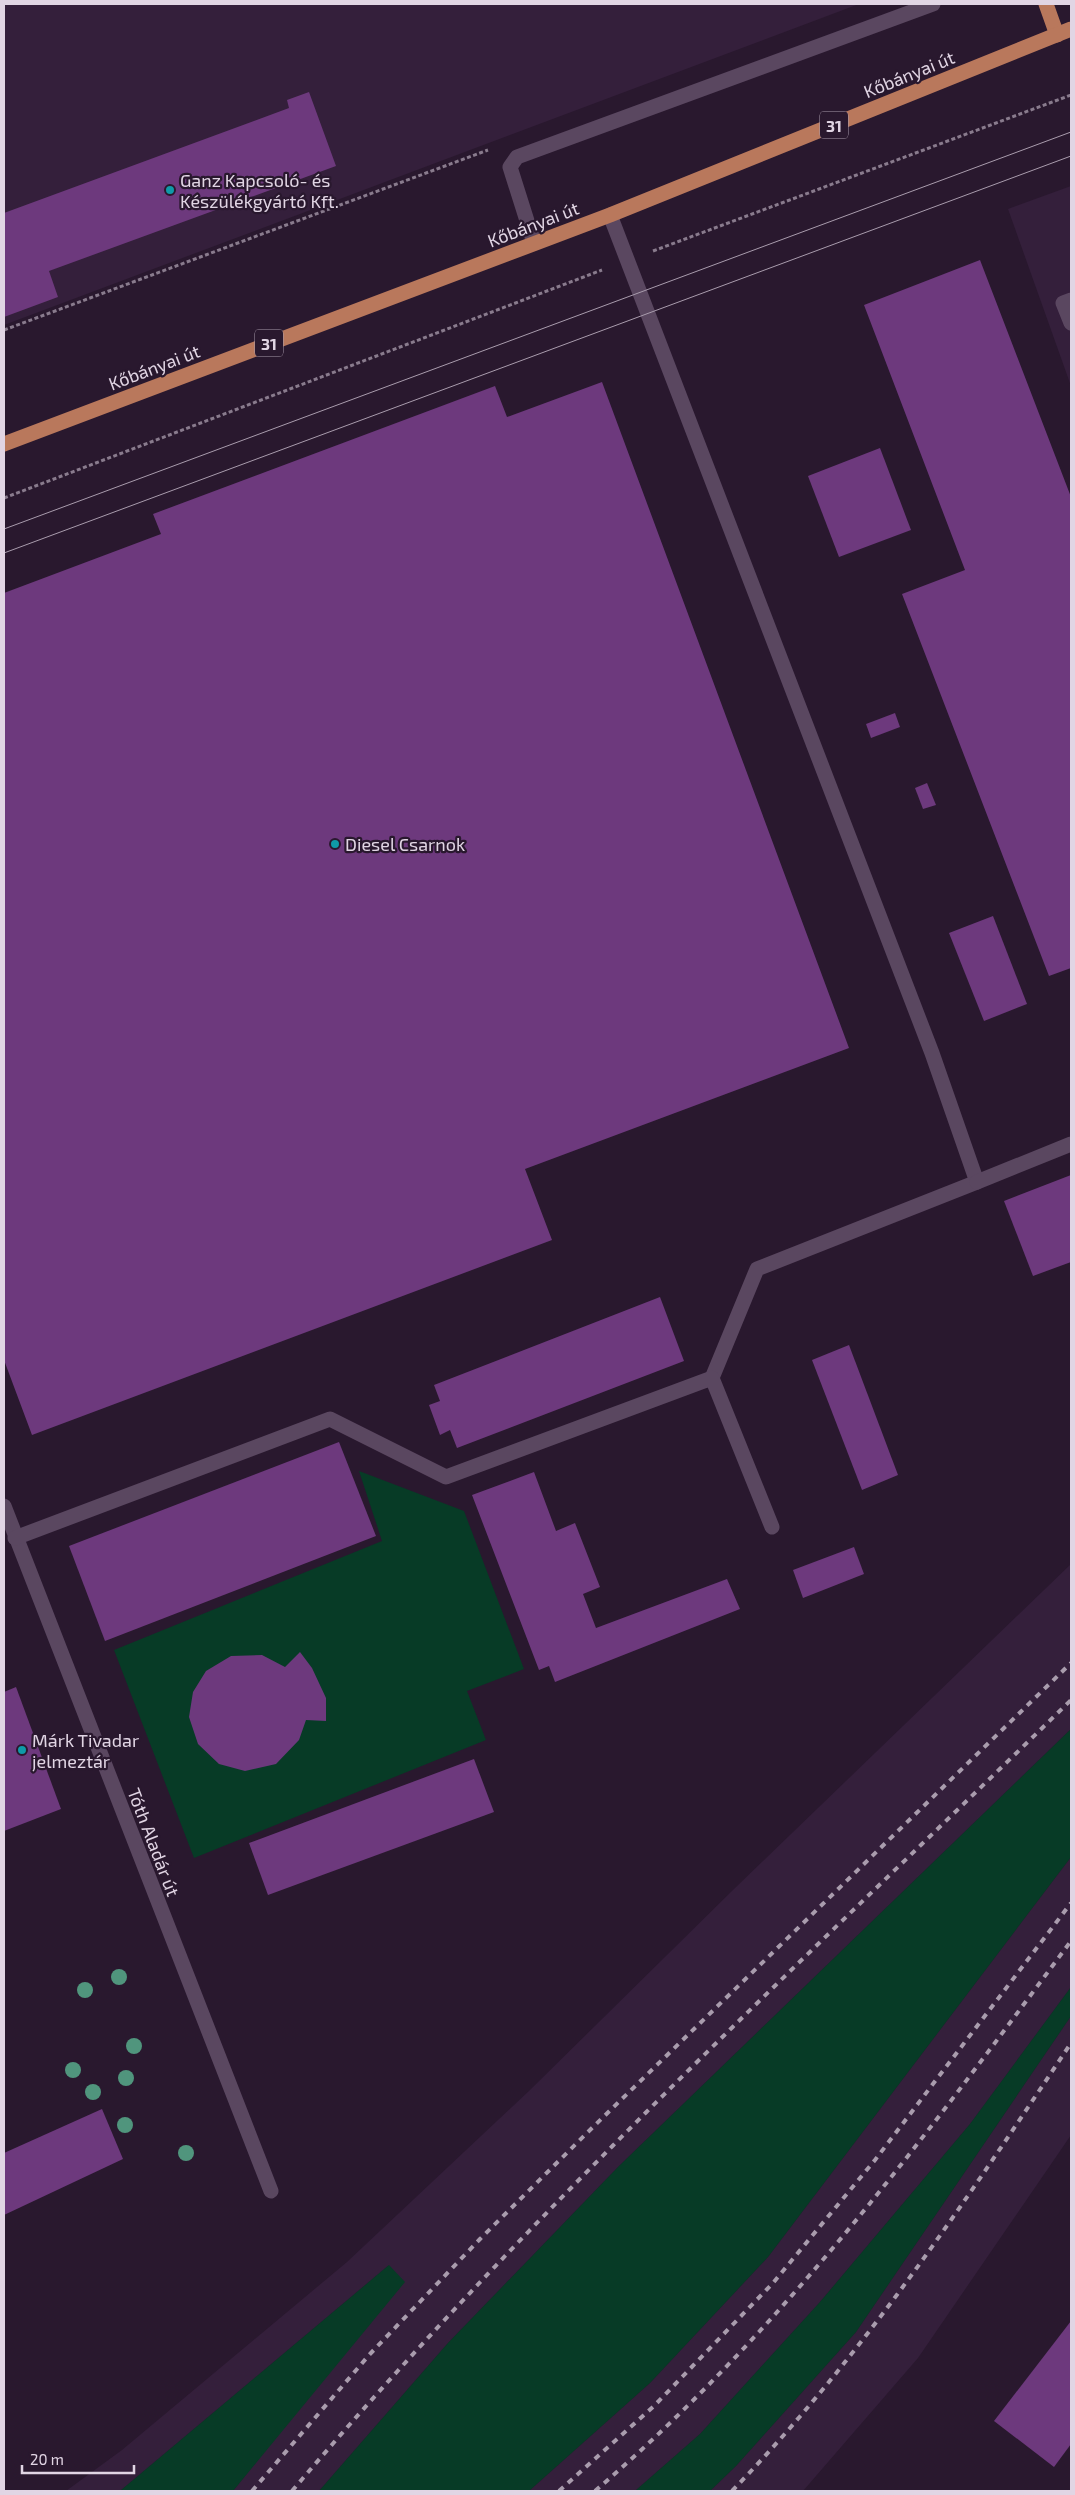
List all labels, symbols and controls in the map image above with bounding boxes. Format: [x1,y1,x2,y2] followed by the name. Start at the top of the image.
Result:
[860,46,958,102] street label: Kőbányai út
[820,112,848,138] road number: 31
[180,169,339,212] place label: Ganz Kapcsoló- és Készülékgyártó Kft.
[164,184,176,196] marker: Ganz Kapcsoló- és Készülékgyártó Kft.
[484,196,582,251] street label: Kőbányai út
[255,329,283,356] road number: 31
[105,339,203,394] street label: Kőbányai út
[345,833,465,855] place label: Diesel Csarnok
[329,838,341,850] marker: Diesel Csarnok
[32,1729,139,1772] place label: Márk Tivadar jelmeztár
[16,1744,28,1756] marker: Márk Tivadar jelmeztár
[123,1785,185,1899] street label: Tóth Aladár út
[22,2442,135,2474] scale bar
[30,2450,64,2468] text: 20 m

